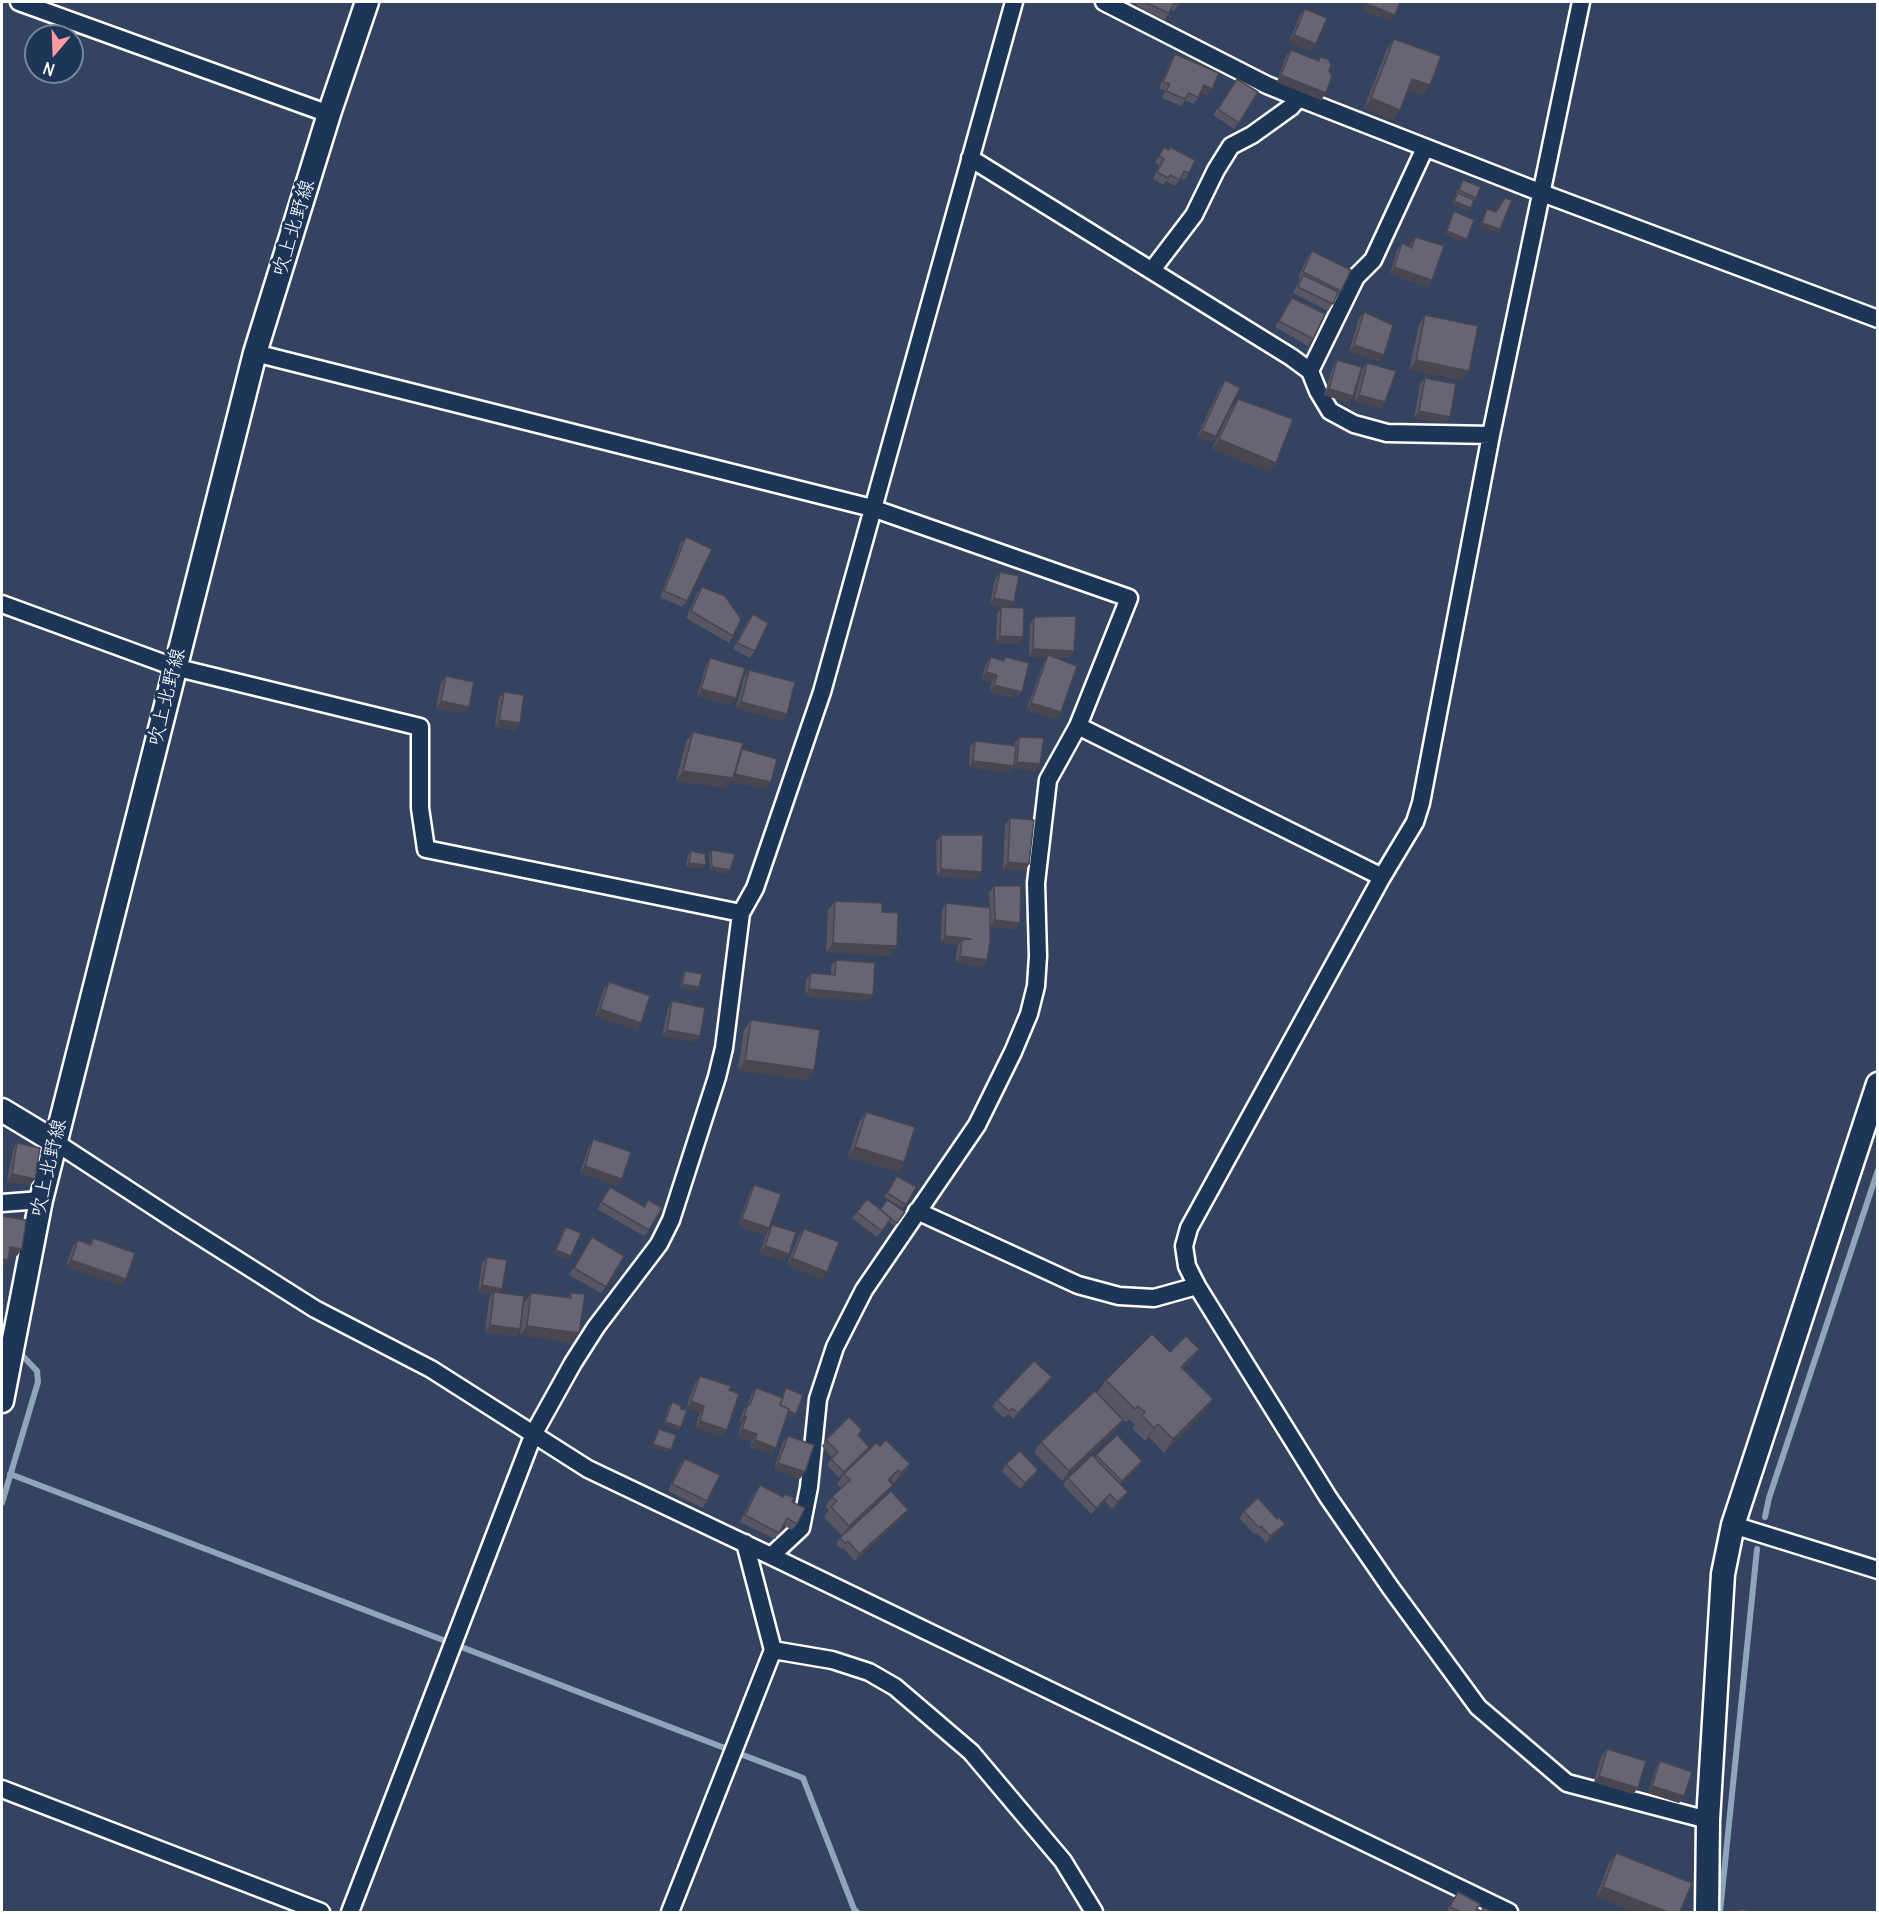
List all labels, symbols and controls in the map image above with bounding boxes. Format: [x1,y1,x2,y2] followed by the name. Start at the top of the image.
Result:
[24,24,84,84] north arrow
[40,58,57,80] text: N
[268,177,320,279] street label: 吹上北野線
[143,646,191,748] street label: 吹上北野線
[26,1117,72,1219] street label: 吹上北野線

